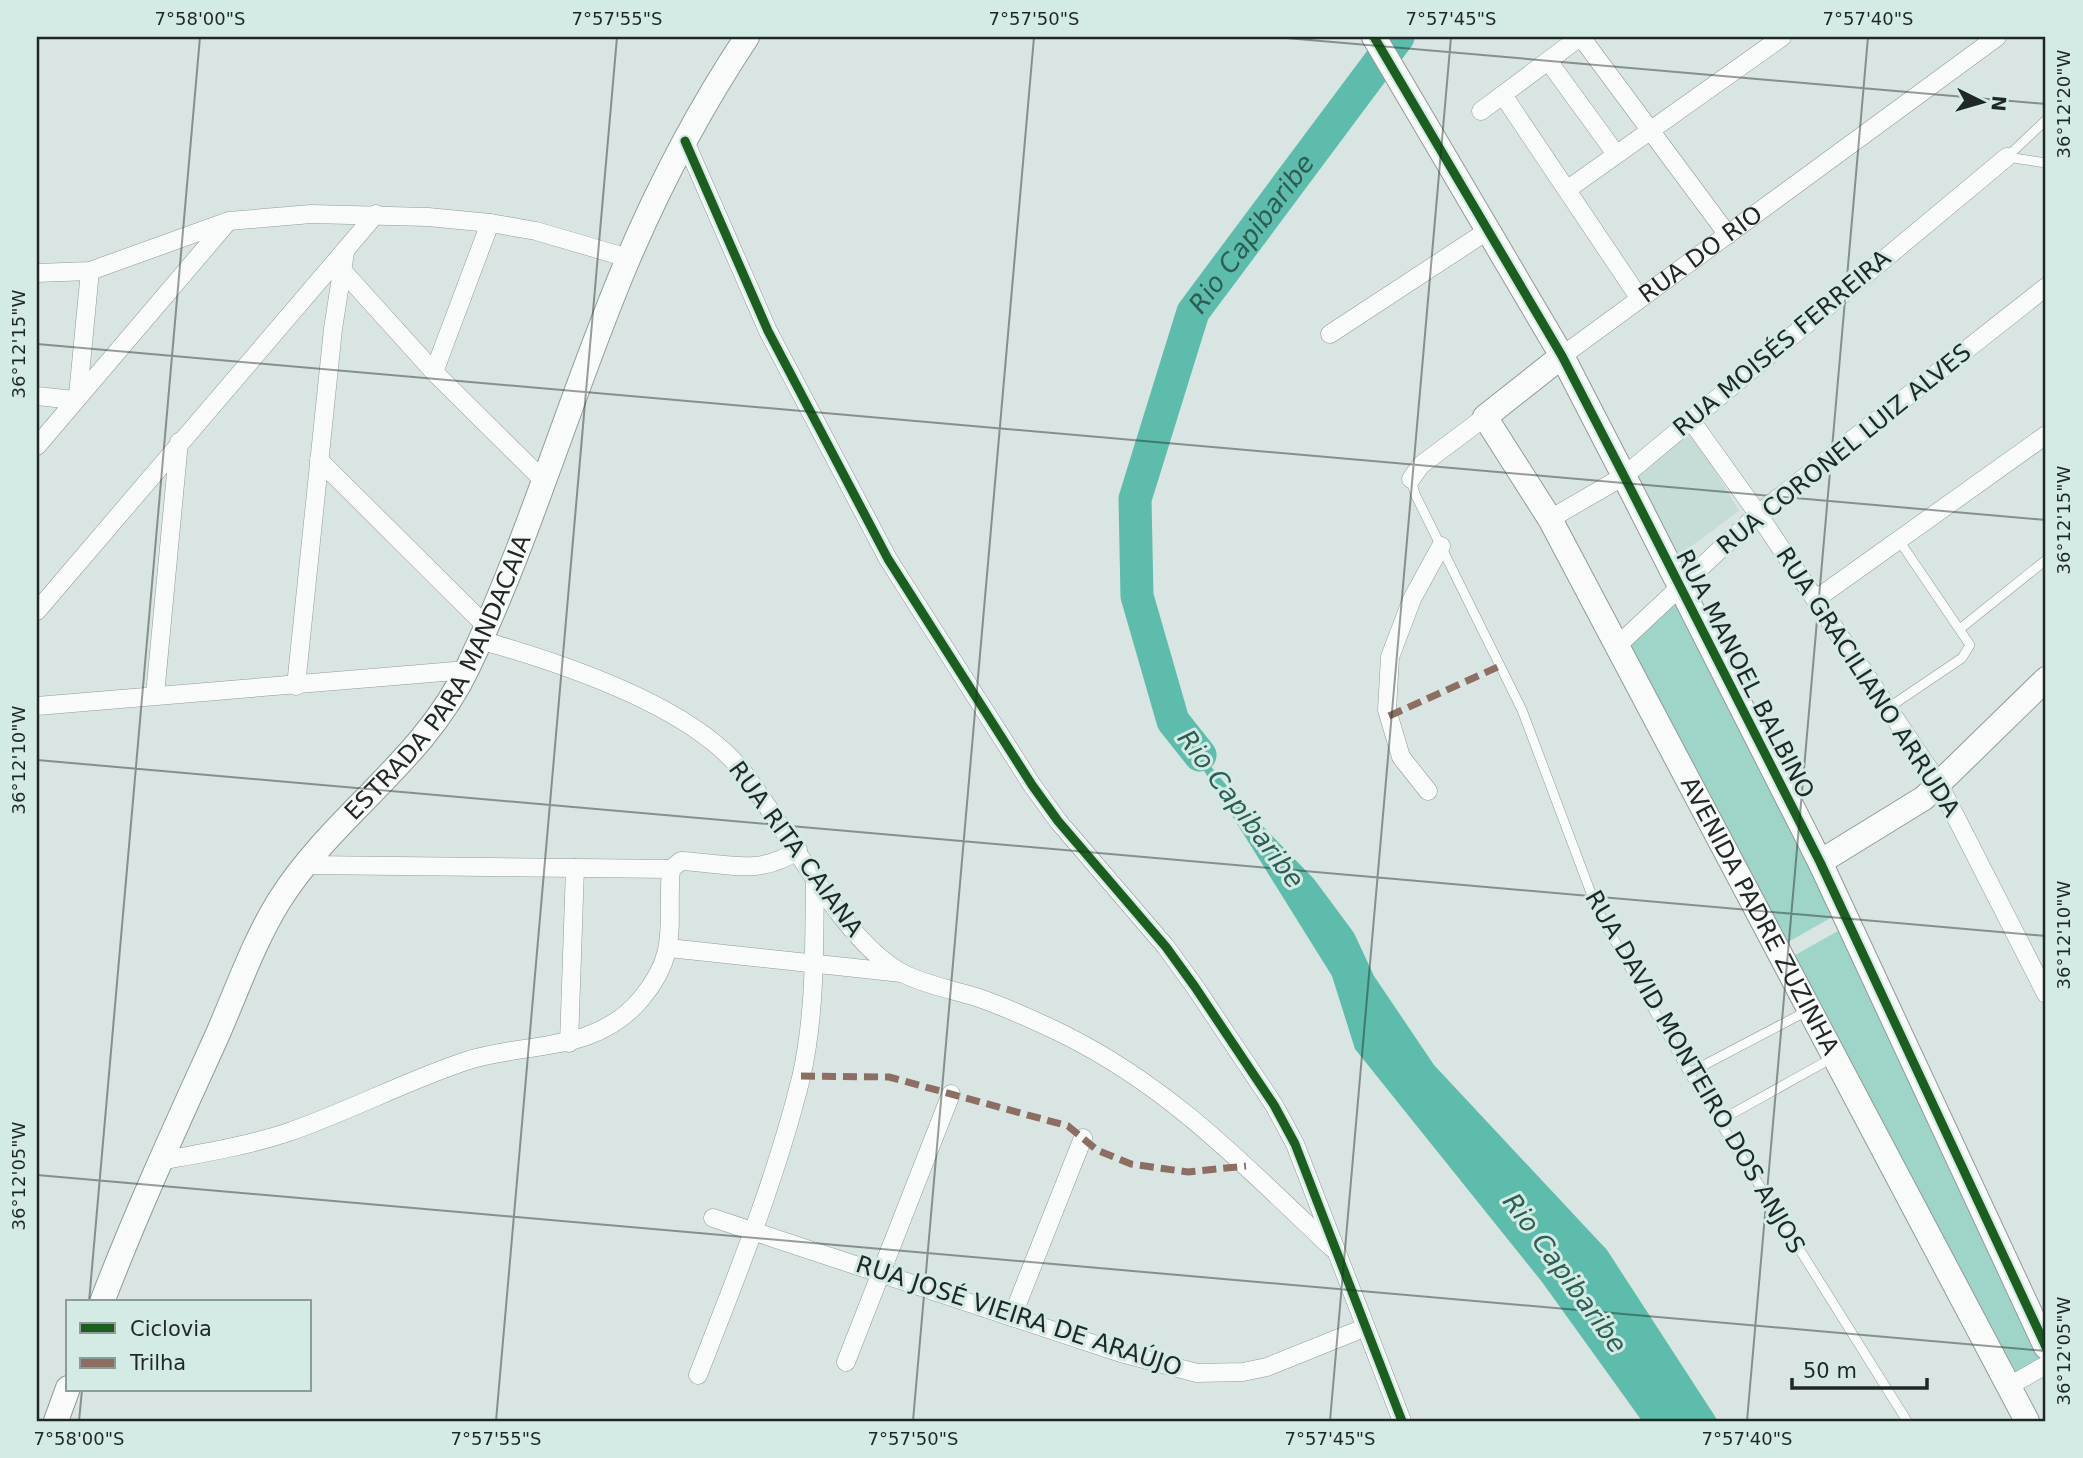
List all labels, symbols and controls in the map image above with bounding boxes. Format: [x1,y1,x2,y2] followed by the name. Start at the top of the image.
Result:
[155,8,245,29] text: 7°58'00"S
[572,8,662,29] text: 7°57'55"S
[989,8,1079,29] text: 7°57'50"S
[1406,8,1496,29] text: 7°57'45"S
[1823,8,1913,29] text: 7°57'40"S
[2053,49,2074,158] text: 36°12'20"W
[1946,66,2016,136] north arrow
[1987,95,2011,112] text: N
[1183,148,1320,319] water label: Rio Capibaribe
[1634,200,1768,309] street label: RUA DO RIO
[1667,243,1897,442] street label: RUA MOISÉS FERREIRA
[8,289,29,398] text: 36°12'15"W
[1711,338,1977,560] street label: RUA CORONEL LUIZ ALVES
[2053,465,2074,574] text: 36°12'15"W
[339,530,537,826] street label: ESTRADA PARA MANDACAIA
[1770,542,1966,822] street label: RUA GRACILIANO ARRUDA
[1670,545,1820,803] street label: RUA MANOEL BALBINO
[8,705,29,814] text: 36°12'10"W
[1172,724,1310,894] water label: Rio Capibaribe
[723,756,869,943] street label: RUA RITA CAIANA
[1675,772,1845,1060] street label: AVENIDA PADRE ZUZINHA
[2053,880,2074,989] text: 36°12'10"W
[1579,886,1811,1258] street label: RUA DAVID MONTEIRO DOS ANJOS
[8,1121,29,1230] text: 36°12'05"W
[1497,1187,1633,1359] water label: Rio Capibaribe
[852,1248,1186,1382] street label: RUA JOSÉ VIEIRA DE ARAÚJO
[2053,1296,2074,1405] text: 36°12'05"W
[66,1300,312,1392] legend
[130,1317,212,1341] text: Ciclovia
[1792,1346,1927,1390] scale bar
[129,1351,186,1375] text: Trilha
[1803,1359,1857,1383] text: 50 m
[34,1428,124,1449] text: 7°58'00"S
[451,1428,541,1449] text: 7°57'55"S
[868,1428,958,1449] text: 7°57'50"S
[1285,1428,1375,1449] text: 7°57'45"S
[1702,1428,1792,1449] text: 7°57'40"S

